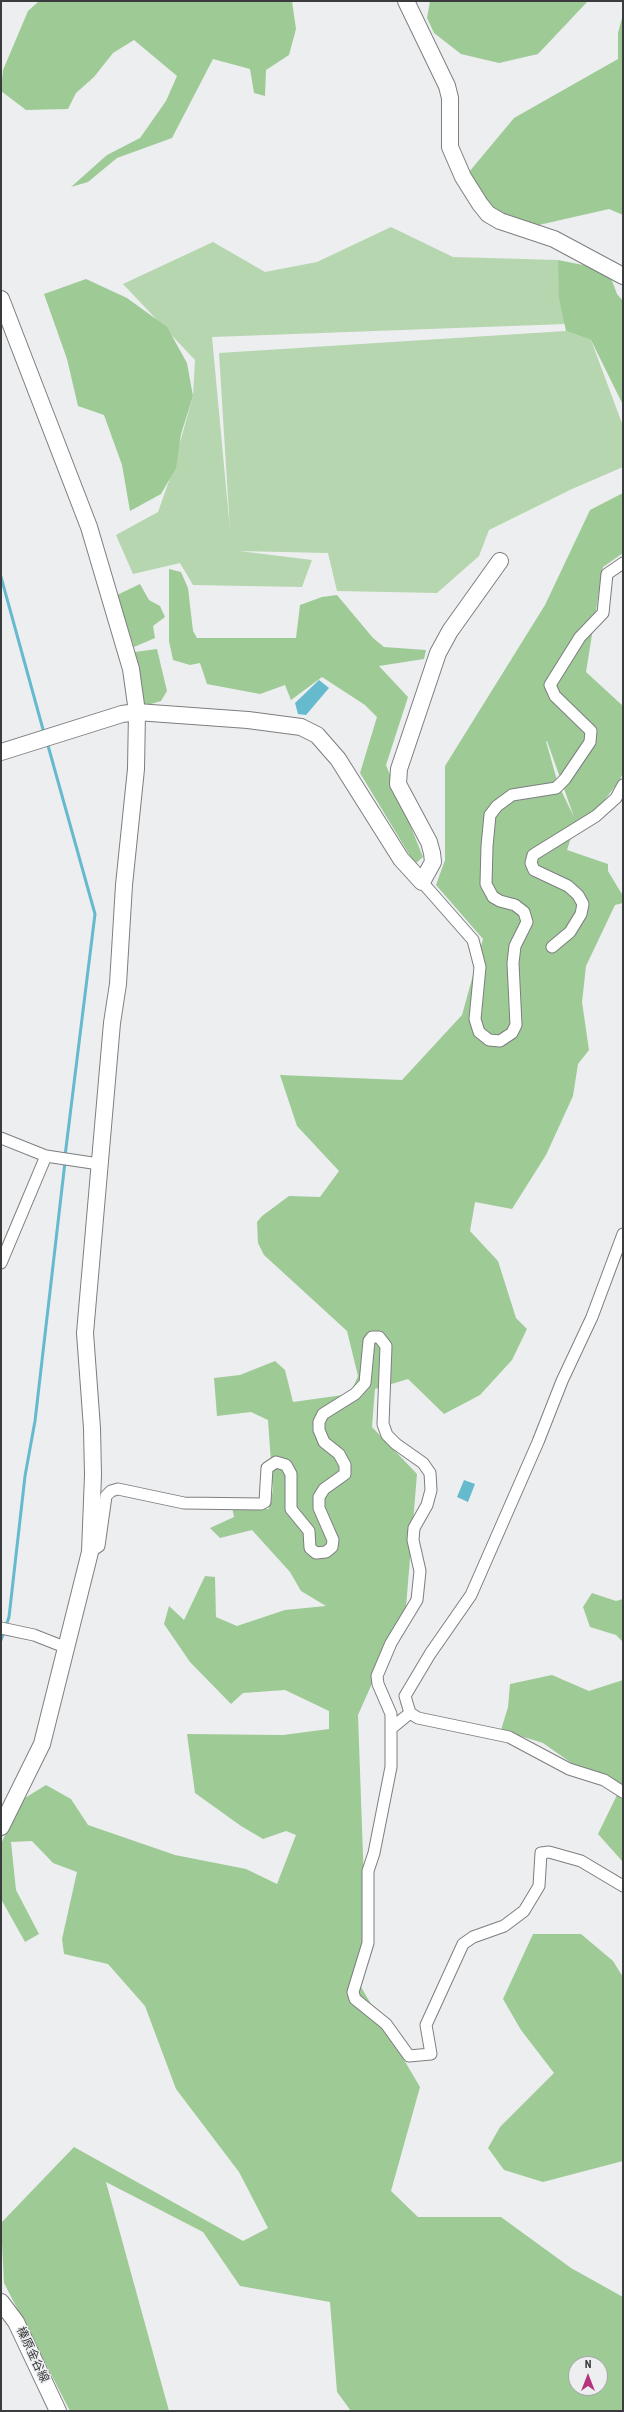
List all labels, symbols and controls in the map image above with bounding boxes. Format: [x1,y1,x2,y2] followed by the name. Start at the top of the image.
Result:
[13,2325,51,2385] street label: 榛原金谷線
[568,2356,608,2396] north arrow
[585,2358,591,2371] text: N

